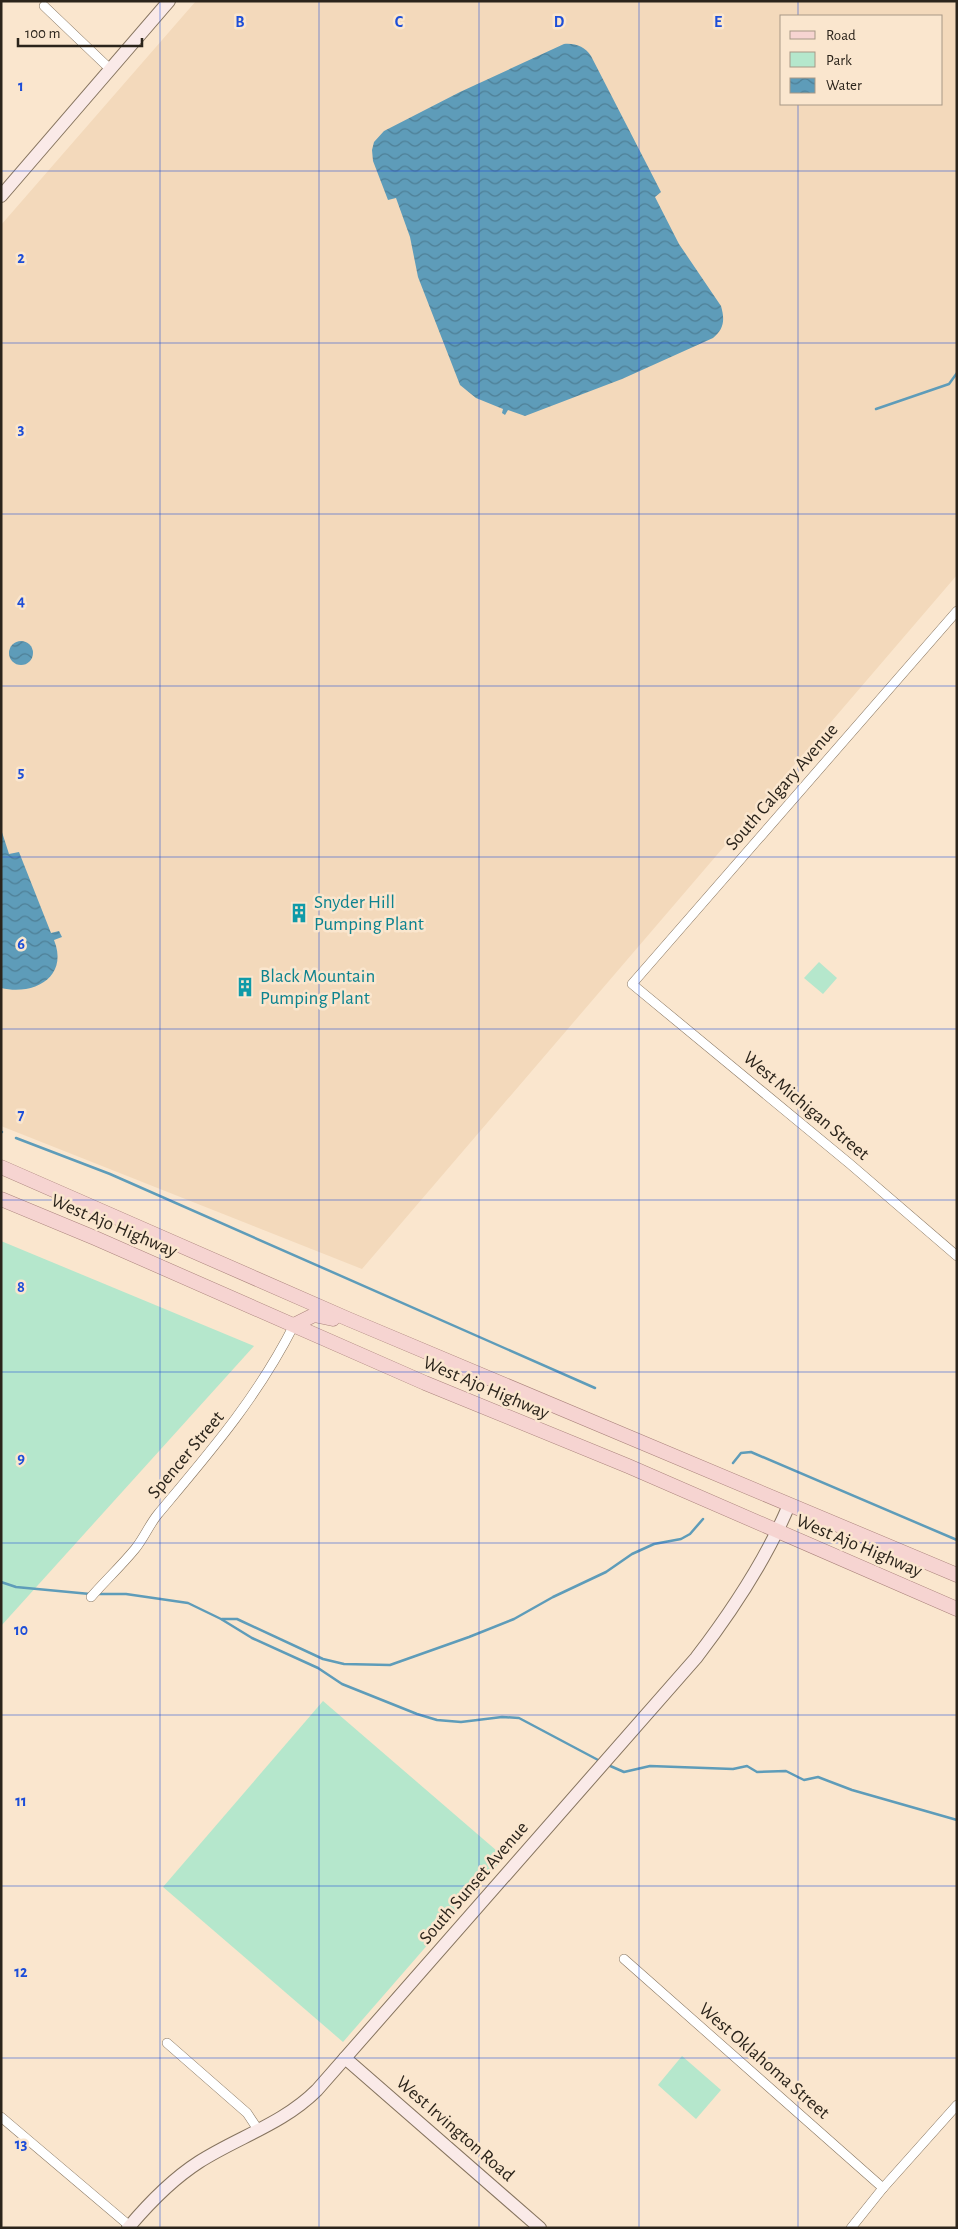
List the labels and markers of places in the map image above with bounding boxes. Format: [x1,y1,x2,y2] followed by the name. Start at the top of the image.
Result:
[314,893,424,934] place label: Snyder Hill Pumping Plant
[288,902,310,924] building icon: Snyder Hill Pumping Plant
[260,967,375,1008] place label: Black Mountain Pumping Plant
[234,976,256,998] building icon: Black Mountain Pumping Plant

